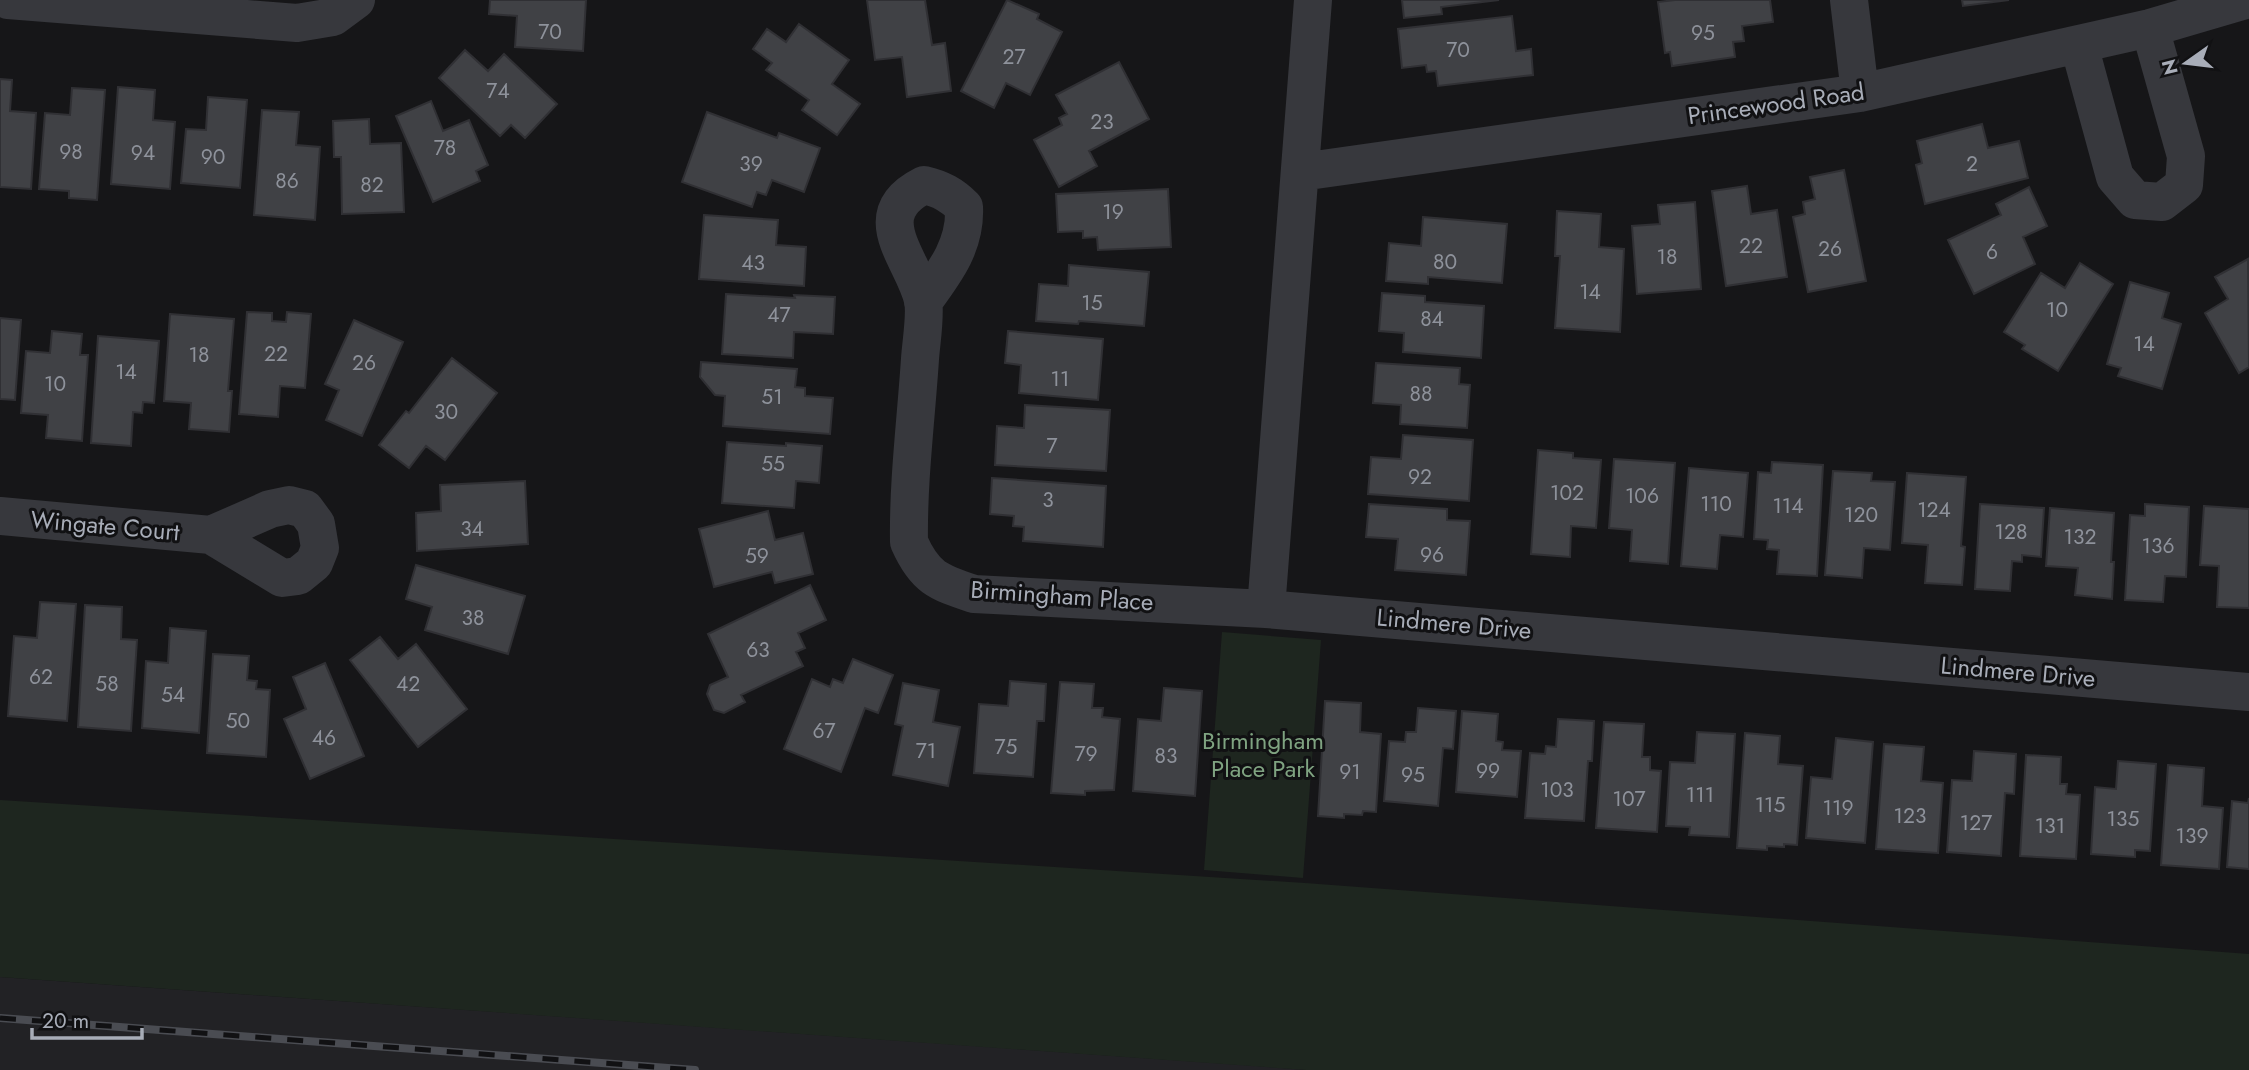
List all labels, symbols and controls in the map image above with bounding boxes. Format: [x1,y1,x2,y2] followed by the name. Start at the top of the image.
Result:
[538,17,562,47] house number: 70
[1691,18,1715,48] house number: 95
[2151,28,2221,98] north arrow
[1446,35,1470,65] house number: 70
[1003,42,1025,72] house number: 27
[2155,56,2185,78] text: N
[1685,74,1867,133] street label: Princewood Road
[486,76,510,106] house number: 74
[1090,107,1114,137] house number: 23
[434,133,456,163] house number: 78
[59,137,83,167] house number: 98
[131,138,155,168] house number: 94
[201,142,225,172] house number: 90
[739,149,763,179] house number: 39
[1966,149,1978,179] house number: 2
[275,166,299,196] house number: 86
[360,170,384,200] house number: 82
[1102,197,1124,227] house number: 19
[1739,231,1763,261] house number: 22
[1818,234,1842,264] house number: 26
[1986,237,1998,267] house number: 6
[1657,242,1677,272] house number: 18
[1433,247,1457,277] house number: 80
[741,248,765,278] house number: 43
[1579,277,1601,307] house number: 14
[1081,288,1103,318] house number: 15
[2046,295,2068,325] house number: 10
[767,300,791,330] house number: 47
[1420,304,1444,334] house number: 84
[2133,329,2155,359] house number: 14
[264,339,288,369] house number: 22
[189,340,209,370] house number: 18
[352,348,376,378] house number: 26
[115,357,137,387] house number: 14
[1051,364,1069,394] house number: 11
[44,369,66,399] house number: 10
[1410,379,1432,409] house number: 88
[761,382,783,412] house number: 51
[434,397,458,427] house number: 30
[1046,431,1058,461] house number: 7
[761,449,785,479] house number: 55
[1408,462,1432,492] house number: 92
[1550,478,1584,508] house number: 102
[1625,481,1659,511] house number: 106
[1042,485,1054,515] house number: 3
[1700,489,1732,519] house number: 110
[1772,491,1804,521] house number: 114
[1917,495,1951,525] house number: 124
[1844,500,1878,530] house number: 120
[29,502,181,549] street label: Wingate Court
[460,514,484,544] house number: 34
[1995,517,2027,547] house number: 128
[2064,522,2096,552] house number: 132
[2141,531,2175,561] house number: 136
[1420,540,1444,570] house number: 96
[745,541,769,571] house number: 59
[969,572,1155,619] street label: Birmingham Place
[1375,599,1533,648] street label: Lindmere Drive
[462,603,484,633] house number: 38
[746,635,770,665] house number: 63
[1939,647,2097,696] street label: Lindmere Drive
[29,662,53,692] house number: 62
[95,669,119,699] house number: 58
[396,669,420,699] house number: 42
[161,680,185,710] house number: 54
[226,706,250,736] house number: 50
[812,716,836,746] house number: 67
[312,723,336,753] house number: 46
[1202,723,1324,786] park label: Birmingham Place Park
[995,732,1017,762] house number: 75
[916,736,936,766] house number: 71
[1074,739,1098,769] house number: 79
[1155,741,1177,771] house number: 83
[1476,756,1500,786] house number: 99
[1339,757,1361,787] house number: 91
[1401,760,1425,790] house number: 95
[1540,775,1574,805] house number: 103
[1686,780,1714,810] house number: 111
[1612,784,1646,814] house number: 107
[1755,790,1785,820] house number: 115
[1823,793,1854,823] house number: 119
[1894,801,1926,831] house number: 123
[2107,804,2139,834] house number: 135
[1960,808,1992,838] house number: 127
[2035,811,2065,841] house number: 131
[2175,821,2209,851] house number: 139
[32,996,142,1040] scale bar
[42,1006,89,1036] text: 20 m

